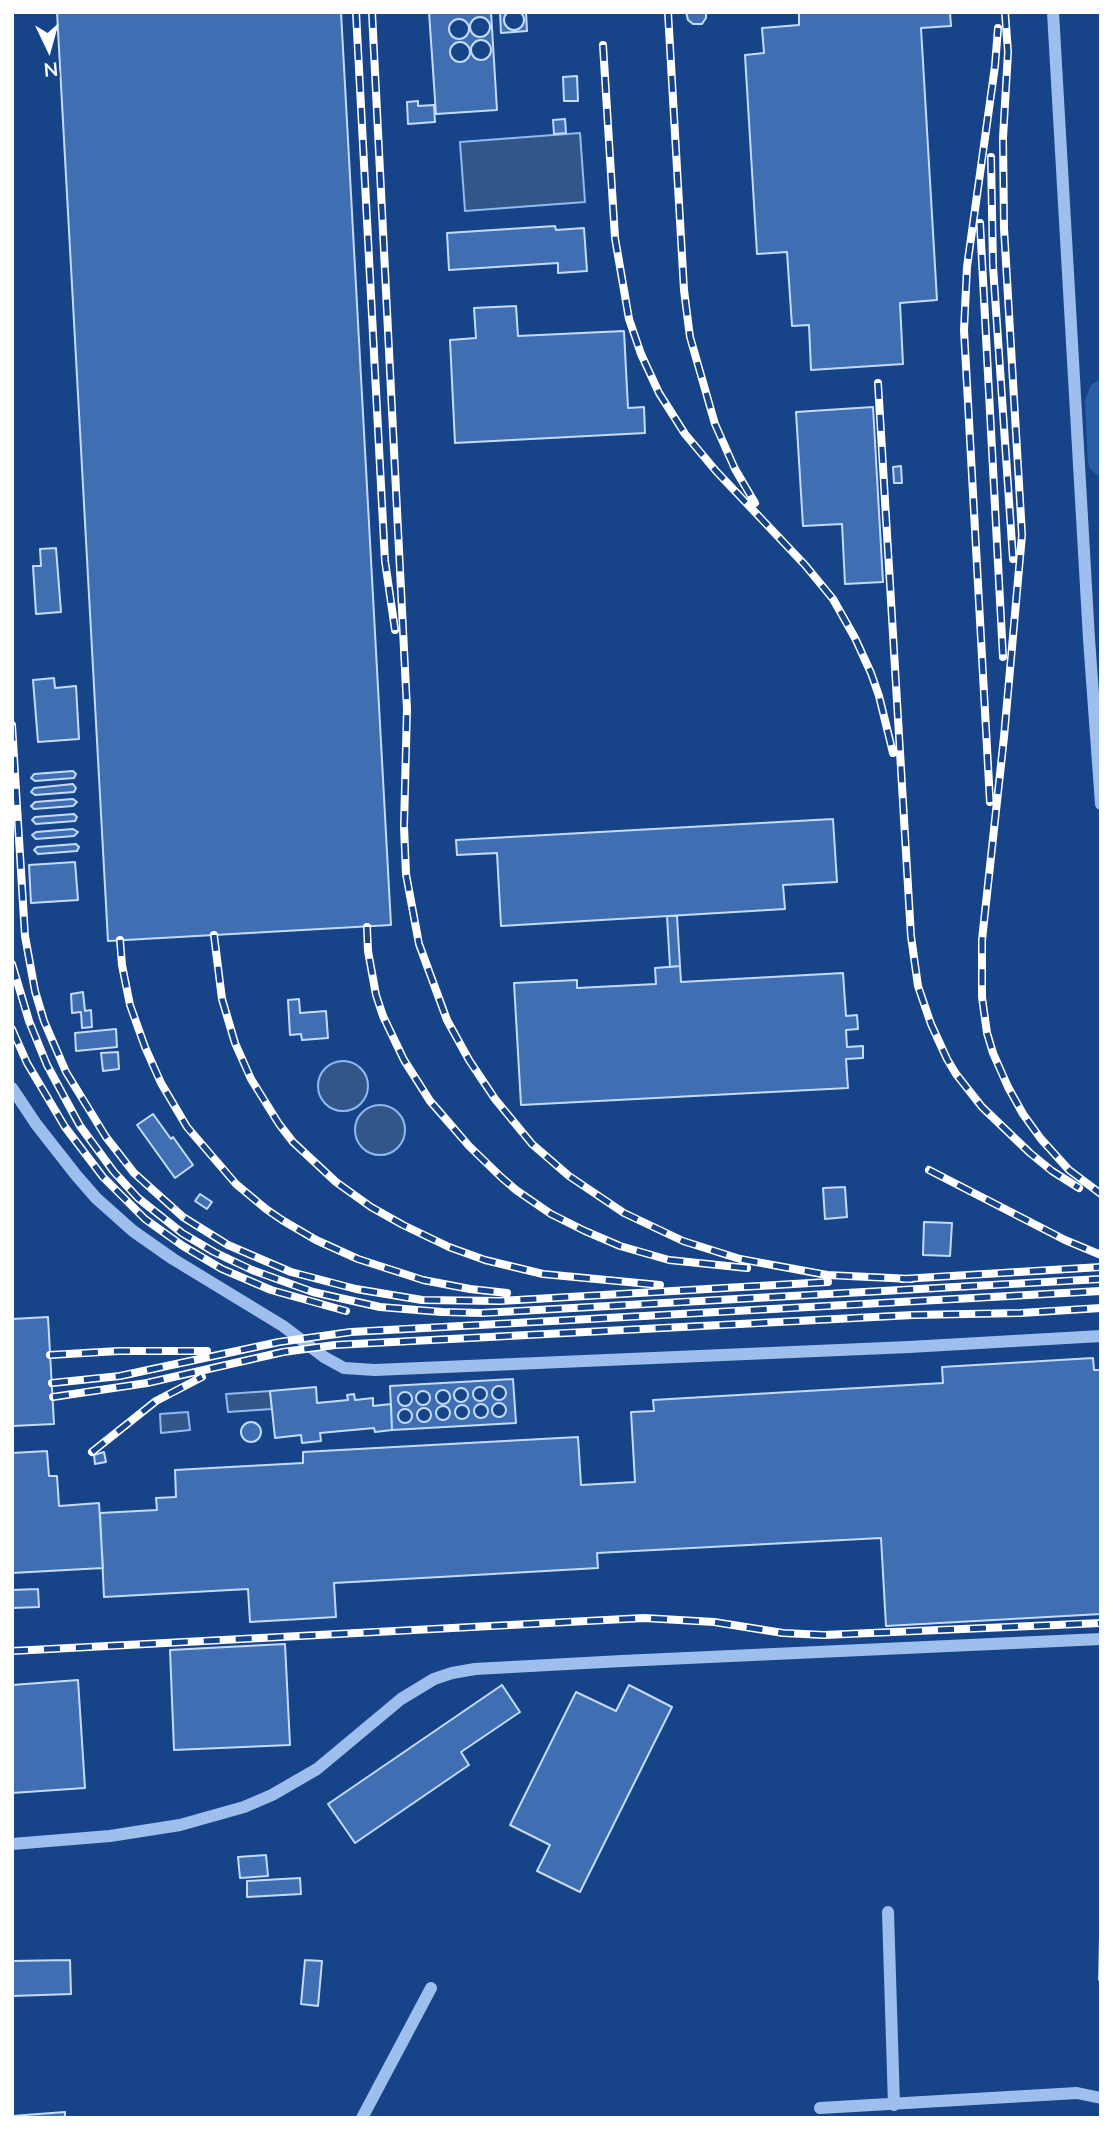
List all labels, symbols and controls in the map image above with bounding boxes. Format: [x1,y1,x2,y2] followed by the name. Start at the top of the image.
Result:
[14,14,84,84] north arrow
[43,57,59,82] text: N

